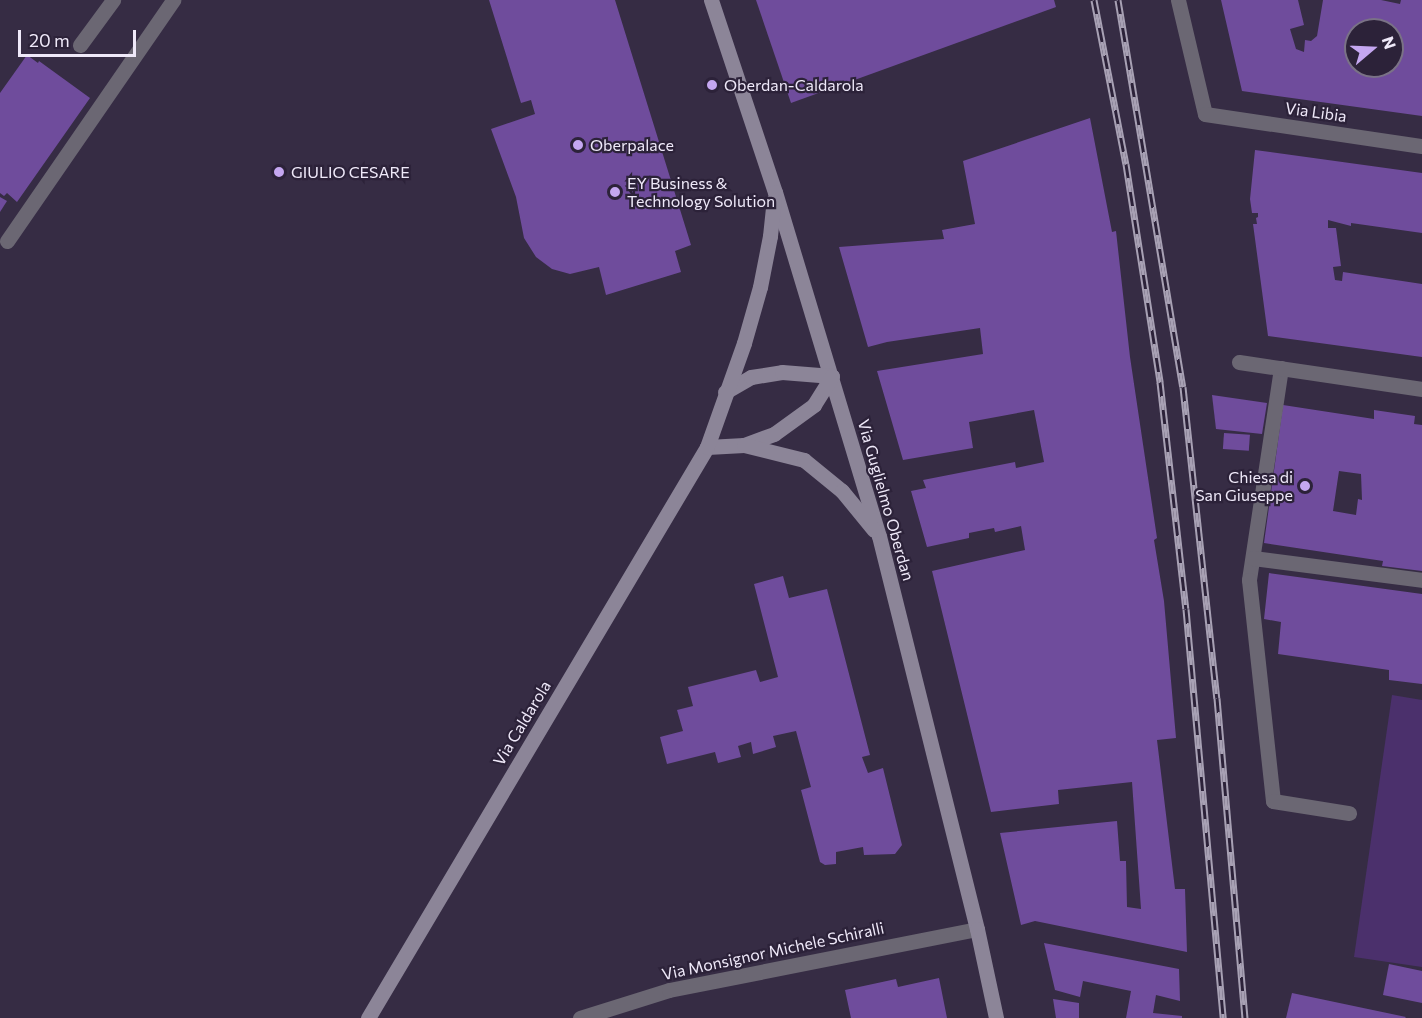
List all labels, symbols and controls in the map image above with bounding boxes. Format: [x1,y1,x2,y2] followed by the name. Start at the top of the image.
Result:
[21,18,140,56] scale bar
[1344,18,1404,78] north arrow
[29,29,70,51] text: 20 m
[1379,34,1401,51] text: N
[724,75,864,95] place label: Oberdan-Caldarola
[705,78,719,92] marker: Oberdan-Caldarola
[1284,98,1348,126] street label: Via Libia
[590,135,674,155] place label: Oberpalace
[571,138,585,152] marker: Oberpalace
[291,162,410,182] place label: GIULIO CESARE
[272,165,286,179] marker: GIULIO CESARE
[627,173,775,211] place label: EY Business & Technology Solution
[608,185,622,199] marker: EY Business & Technology Solution
[854,417,918,583] street label: Via Guglielmo Oberdan
[1195,467,1293,505] place label: Chiesa di San Giuseppe
[1298,479,1312,493] marker: Chiesa di San Giuseppe
[489,677,555,769] street label: Via Caldarola
[660,918,886,984] street label: Via Monsignor Michele Schiralli

